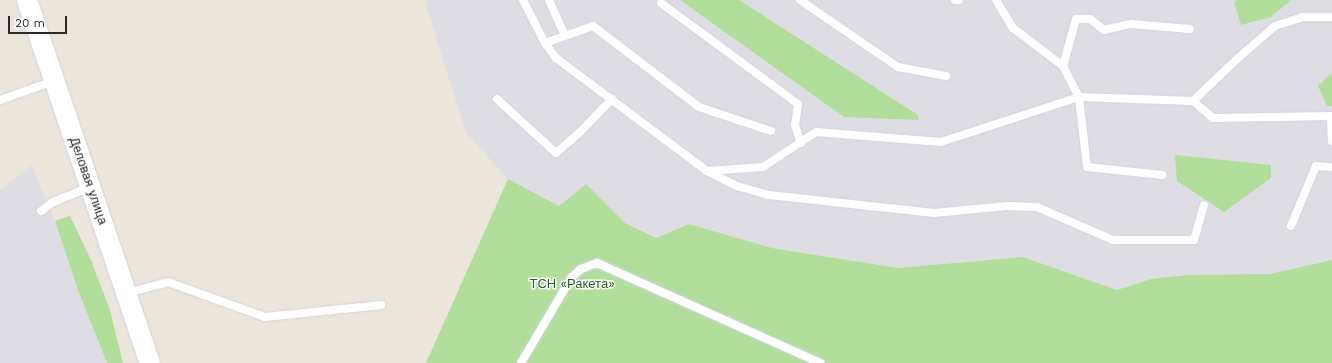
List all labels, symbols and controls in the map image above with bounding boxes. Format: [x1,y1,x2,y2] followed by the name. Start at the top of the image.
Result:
[10,8,69,34] scale bar
[15,16,45,30] text: 20 m
[66,135,110,227] street label: Деловая улица
[529,276,615,292] park label: ТСН «Ракета»

